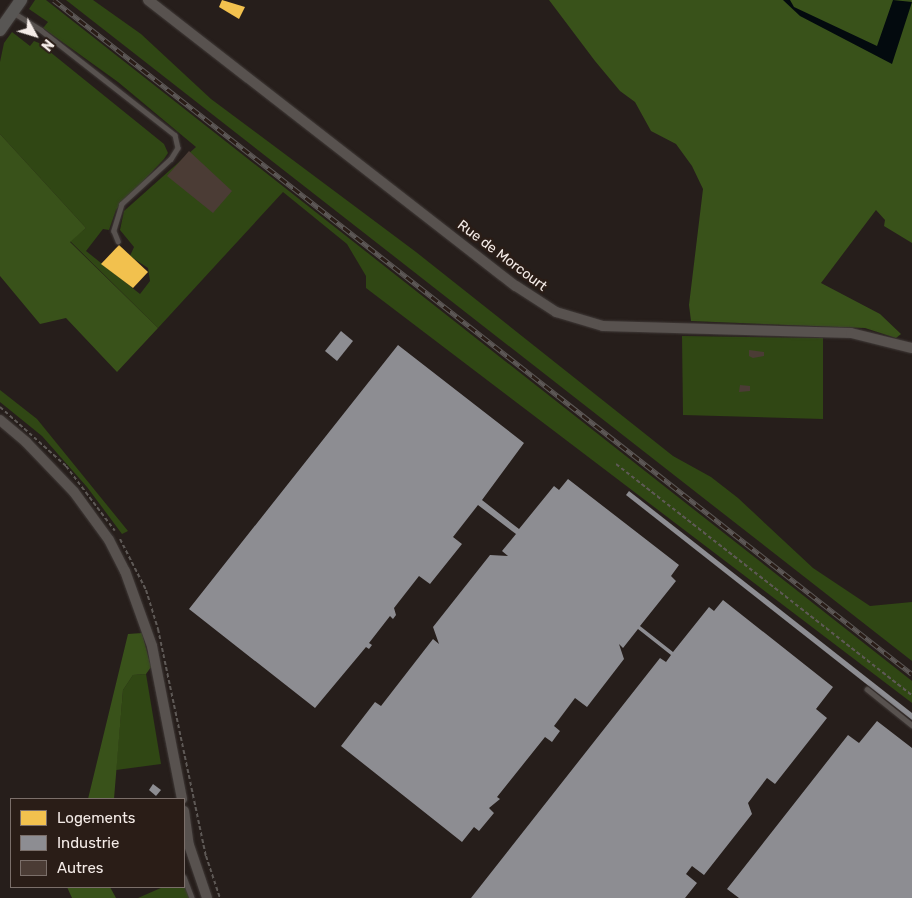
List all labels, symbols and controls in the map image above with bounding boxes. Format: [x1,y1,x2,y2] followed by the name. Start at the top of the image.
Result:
[10,10,60,60] north arrow
[37,35,57,54] text: N
[454,217,550,295] street label: Rue de Morcourt
[10,798,185,888] legend
[57,809,135,827] text: Logements
[57,834,119,852] text: Industrie
[57,859,103,877] text: Autres

